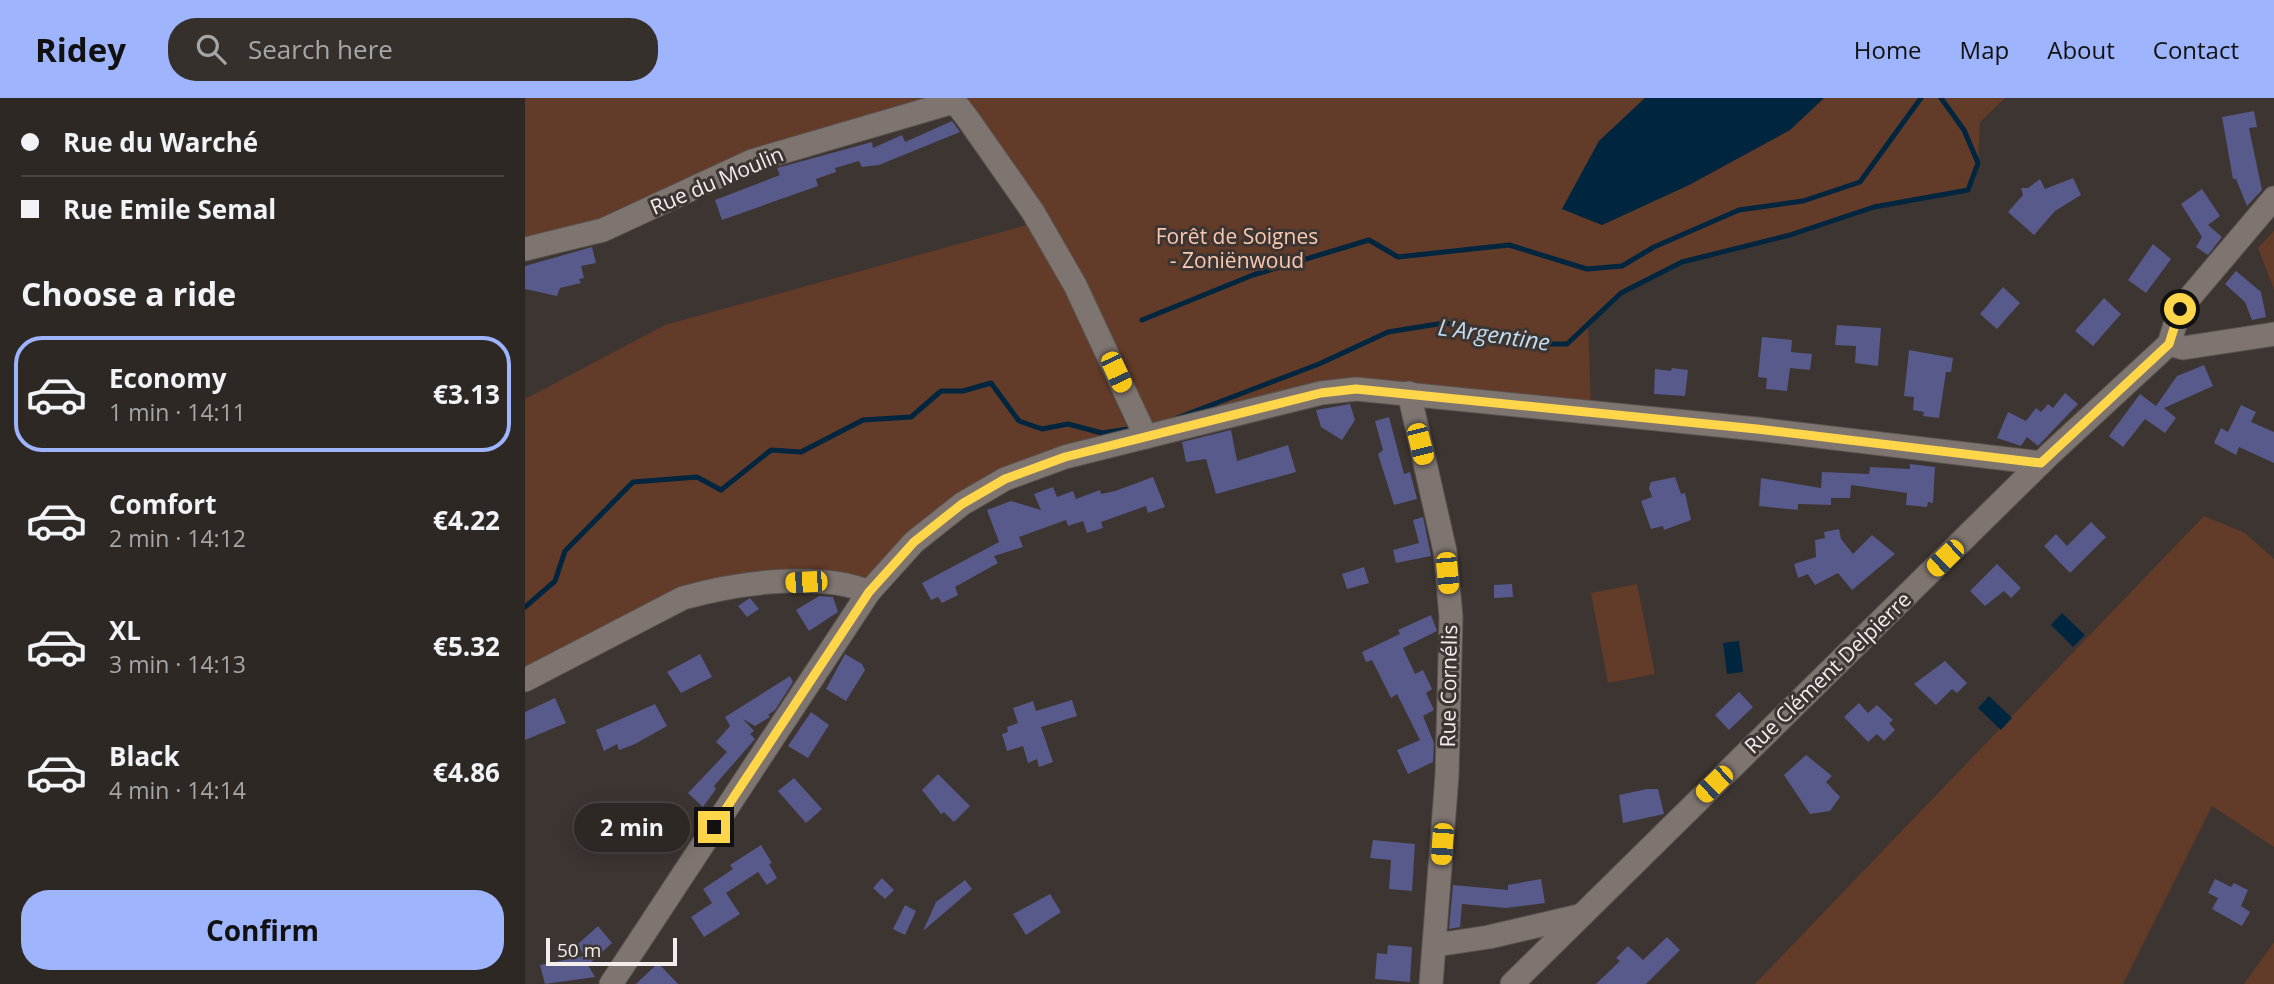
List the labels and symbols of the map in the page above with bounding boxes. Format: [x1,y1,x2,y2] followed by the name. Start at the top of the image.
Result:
[646,139,788,221] street label: Rue du Moulin
[1156,222,1318,274] park label: Forêt de Soignes - Zoniënwoud
[2164,293,2196,325] route start
[1436,310,1552,358] water label: L'Argentine
[1098,349,1135,395] car
[1405,421,1436,467] car
[1923,536,1968,580] car
[1435,551,1460,595] car
[785,570,828,594] car
[1738,585,1917,759] street label: Rue Clément Delpierre
[1433,624,1463,748] street label: Rue Cornélis
[1692,762,1737,806] car
[574,802,689,852] callout: 2 min
[698,811,730,843] route end
[1431,822,1454,866] car
[546,935,677,967] scale bar

